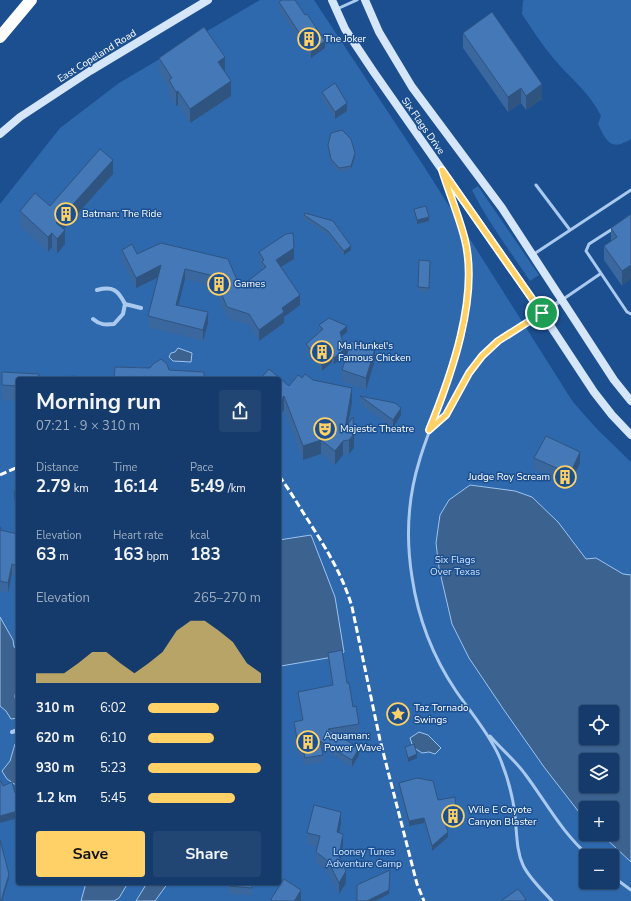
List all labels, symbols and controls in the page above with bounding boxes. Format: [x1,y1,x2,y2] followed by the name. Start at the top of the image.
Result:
[55,26,139,86] street label: East Copeland Road
[296,26,322,52] building icon: The Joker
[324,32,367,46] place label: The Joker
[398,95,448,157] street label: Six Flags Drive
[53,201,79,227] building icon: Batman: The Ride
[82,207,162,221] place label: Batman: The Ride
[206,271,232,297] building icon: Games
[234,277,265,291] place label: Games
[525,296,559,330] pin
[531,302,553,324] icon: arrive
[309,339,335,365] building icon: Ma Hunkel's Famous Chicken
[338,339,411,365] place label: Ma Hunkel's Famous Chicken
[36,387,161,417] text: Morning run
[219,390,261,432] button: share
[312,416,338,442] theatre icon: Majestic Theatre
[36,417,140,435] text: 07:21 · 9 × 310 m
[340,422,414,436] place label: Majestic Theatre
[36,460,79,475] text: Distance
[113,460,137,475] text: Time
[190,460,213,475] text: Pace
[552,464,578,490] building icon: Judge Roy Scream
[467,470,550,484] place label: Judge Roy Scream
[36,475,71,498] text: 2.79
[113,475,158,498] text: 16:14
[190,475,225,498] text: 5:49
[71,481,89,496] text: km
[225,481,246,496] text: /km
[36,528,82,543] text: Elevation
[113,528,163,543] text: Heart rate
[190,528,210,543] text: kcal
[36,543,56,566] text: 63
[113,543,144,566] text: 163
[190,543,221,566] text: 183
[56,549,69,564] text: m
[144,549,169,564] text: bpm
[430,553,480,579] park label: Six Flags Over Texas
[36,589,90,607] text: Elevation
[193,589,261,607] text: 265–270 m
[36,699,74,717] text: 310 m
[100,699,126,717] text: 6:02
[385,701,411,727] place icon: Taz Tornado Swings
[414,701,469,727] place label: Taz Tornado Swings
[579,705,619,889] map controls
[579,705,619,745] button: locate
[36,729,74,747] text: 620 m
[100,729,126,747] text: 6:10
[295,729,321,755] building icon: Aquaman: Power Wave
[324,729,381,755] place label: Aquaman: Power Wave
[579,753,619,793] button: layers
[36,759,74,777] text: 930 m
[100,759,126,777] text: 5:23
[36,789,77,807] text: 1.2 km
[100,789,126,807] text: 5:45
[579,801,619,841] button: +
[440,803,466,829] building icon: Wile E Coyote Canyon Blaster
[468,803,537,829] place label: Wile E Coyote Canyon Blaster
[36,831,145,877] button: Save
[153,831,261,877] button: Share
[326,845,402,871] park label: Looney Tunes Adventure Camp
[579,849,619,889] button: −

